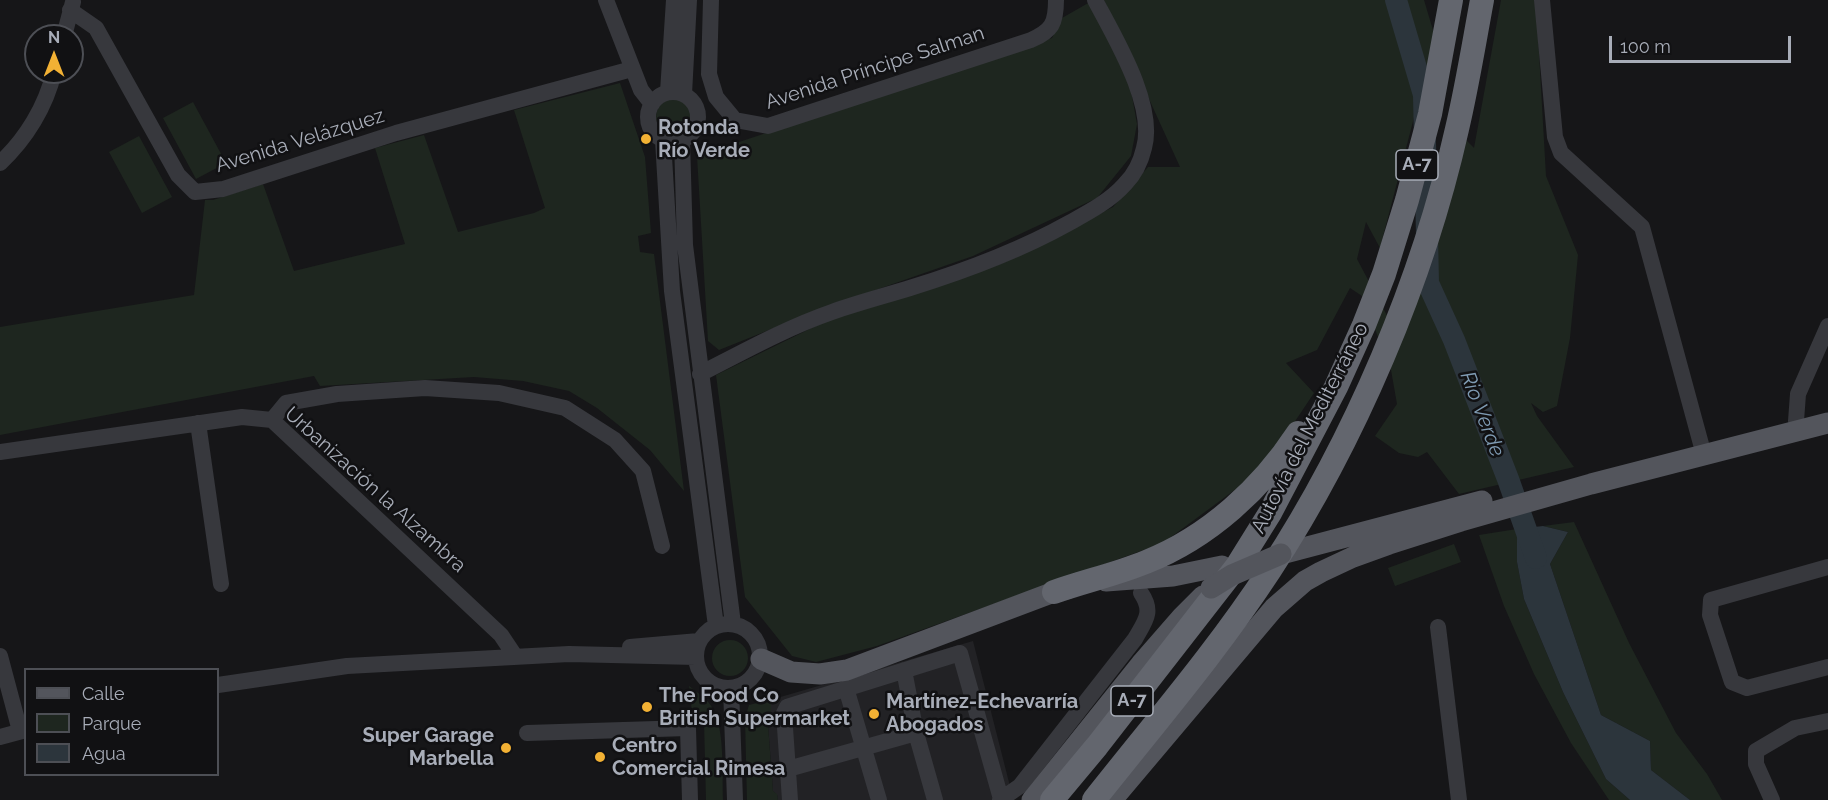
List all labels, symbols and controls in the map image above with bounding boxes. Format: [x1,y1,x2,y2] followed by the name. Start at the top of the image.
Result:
[763,21,987,115] street label: Avenida Príncipe Salman
[24,24,84,84] north arrow
[1612,24,1794,62] scale bar
[48,28,60,47] text: N
[1620,36,1671,57] text: 100 m
[213,104,387,178] street label: Avenida Velázquez
[658,116,750,163] place label: Rotonda Río Verde
[639,132,653,146] marker: Rotonda Río Verde
[1396,150,1438,180] road number: A-7
[1246,319,1374,537] street label: Autovía del Mediterráneo
[1454,368,1510,460] water label: Rio Verde
[279,402,471,578] street label: Urbanización la Alzambra
[24,668,219,776] legend
[82,683,125,704] text: Calle
[659,684,850,731] place label: The Food Co British Supermarket
[1111,686,1153,716] road number: A-7
[886,690,1078,737] place label: Martínez-Echevarría Abogados
[640,700,654,714] marker: The Food Co British Supermarket
[867,707,881,721] marker: Martínez-Echevarría Abogados
[82,713,141,734] text: Parque
[362,724,494,771] place label: Super Garage Marbella
[612,734,785,781] place label: Centro Comercial Rimesa
[499,741,513,755] marker: Super Garage Marbella
[82,743,126,764] text: Agua
[593,750,607,764] marker: Centro Comercial Rimesa

